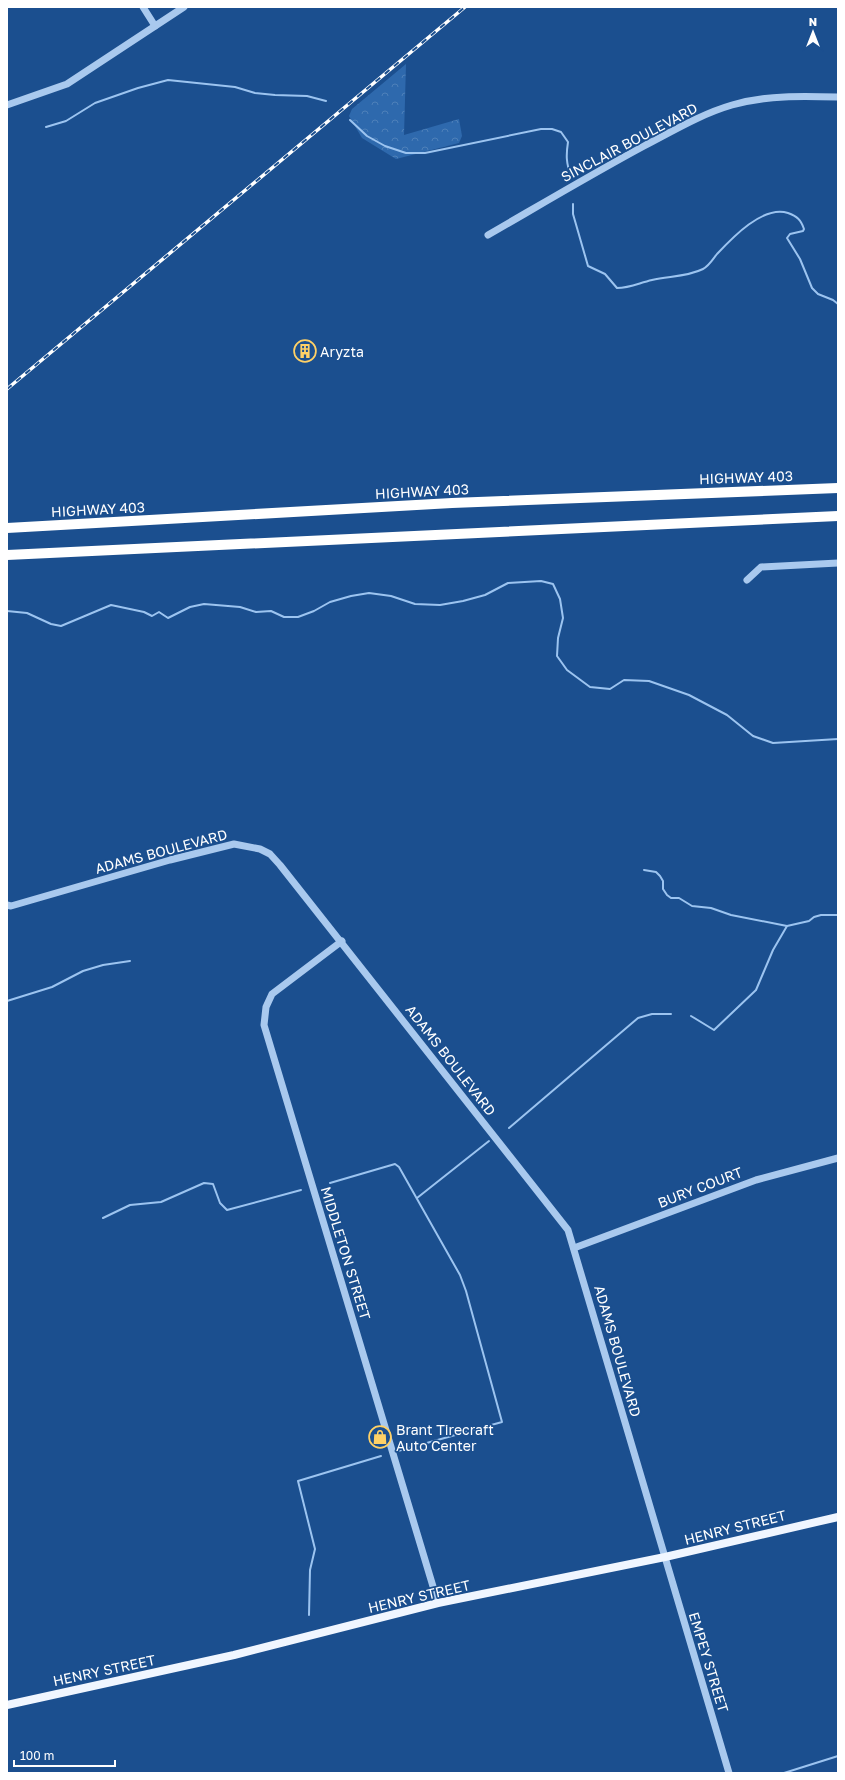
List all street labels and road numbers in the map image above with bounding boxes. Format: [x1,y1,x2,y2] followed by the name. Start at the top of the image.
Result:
[558,99,700,185] street label: SINCLAIR BOULEVARD
[699,467,793,487] street label: HIGHWAY 403
[375,480,469,502] street label: HIGHWAY 403
[51,498,145,520] street label: HIGHWAY 403
[93,825,229,877] street label: ADAMS BOULEVARD
[402,1001,500,1119] street label: ADAMS BOULEVARD
[655,1163,745,1211] street label: BURY COURT
[318,1184,374,1322] street label: MIDDLETON STREET
[591,1283,645,1419] street label: ADAMS BOULEVARD
[682,1506,788,1548] street label: HENRY STREET
[366,1576,472,1616] street label: HENRY STREET
[686,1610,732,1714] street label: EMPEY STREET
[51,1651,157,1689] street label: HENRY STREET

